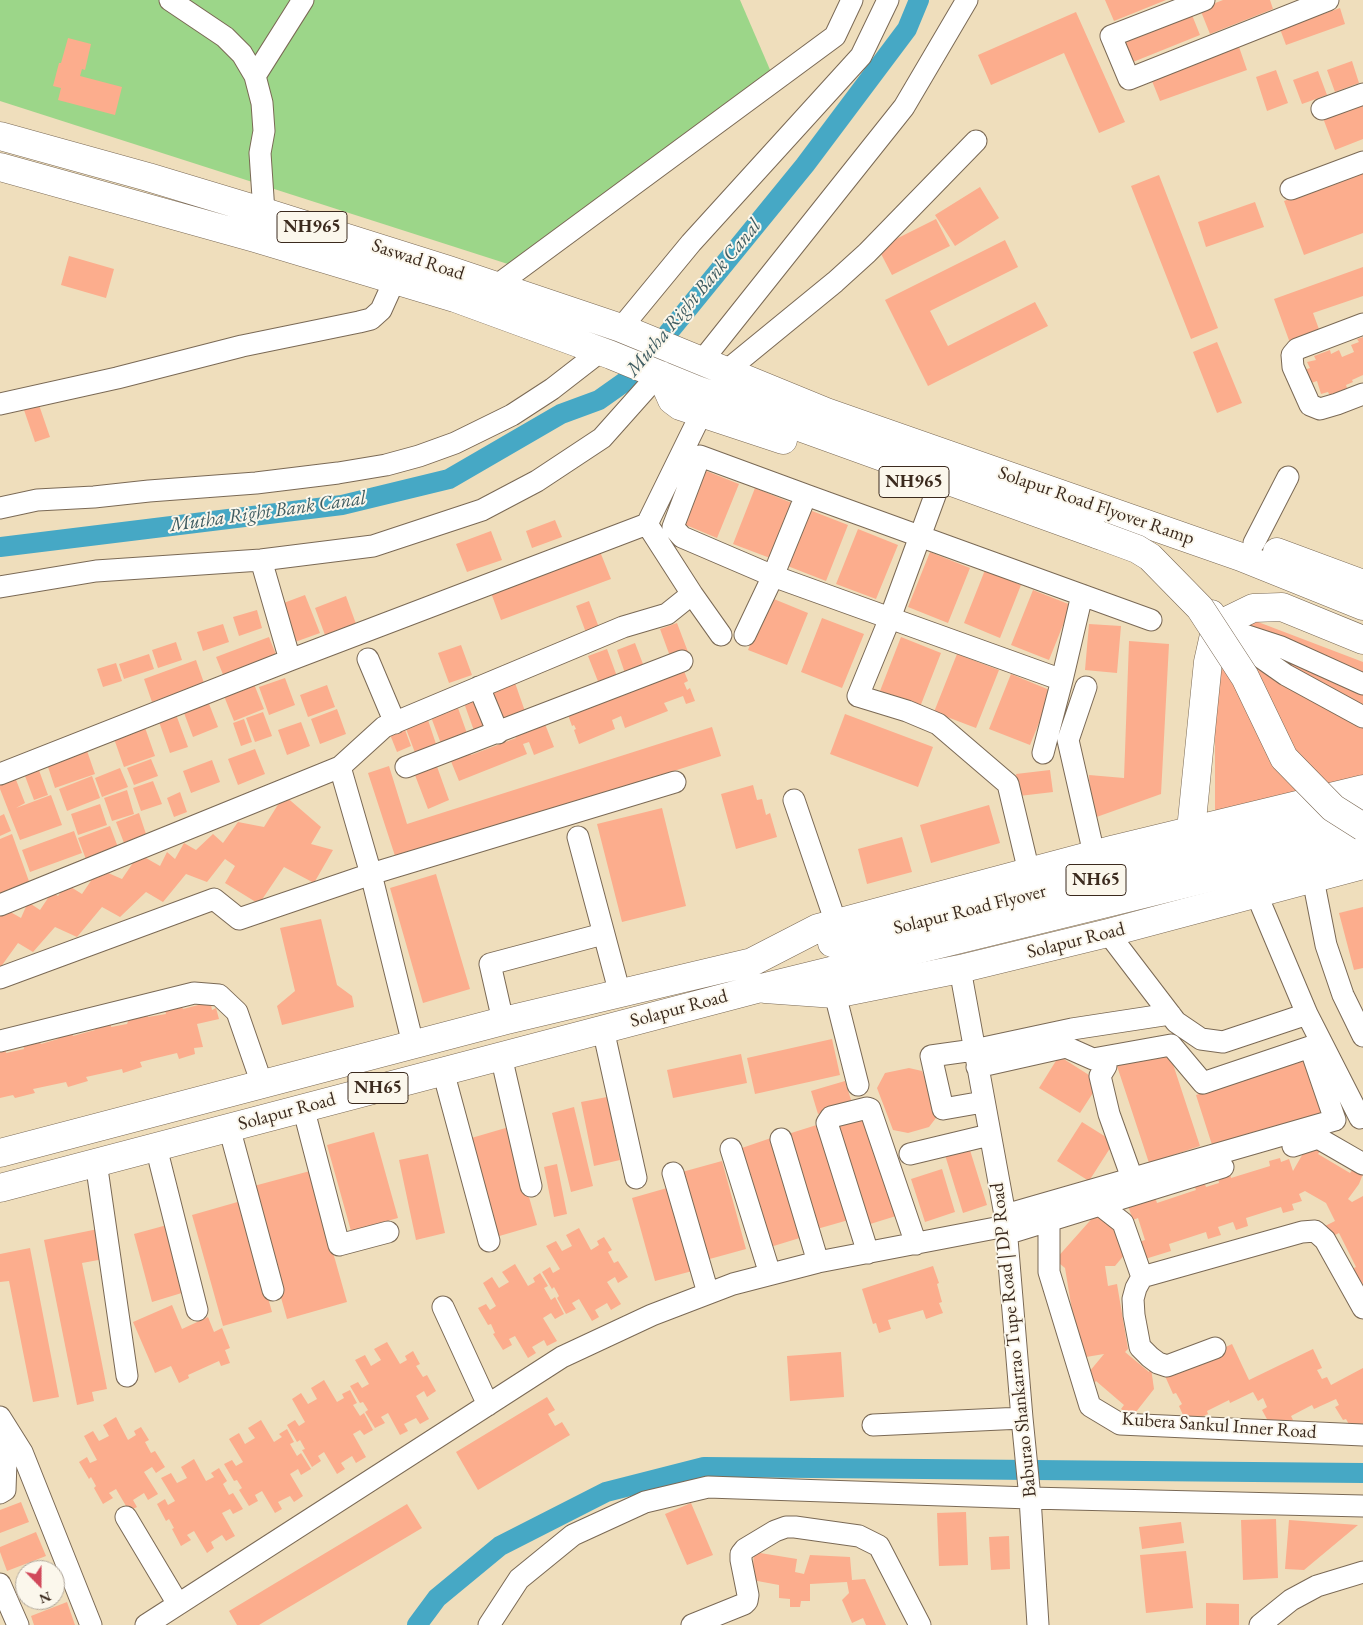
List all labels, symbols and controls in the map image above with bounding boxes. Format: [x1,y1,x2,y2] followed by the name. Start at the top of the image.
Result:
[277,212,347,242] road number: NH965
[621,215,767,381] water label: Mutha Right Bank Canal
[369,234,467,286] street label: Saswad Road
[995,462,1197,550] street label: Solapur Road Flyover Ramp
[879,467,949,498] road number: NH965
[168,486,368,538] water label: Mutha Right Bank Canal
[1066,864,1126,896] road number: NH65
[891,880,1049,940] street label: Solapur Road Flyover
[1025,918,1127,964] street label: Solapur Road
[628,985,730,1033] street label: Solapur Road
[348,1072,408,1104] road number: NH65
[236,1088,338,1136] street label: Solapur Road
[986,1181,1042,1499] street label: Baburao Shankarrao Tupe Road | DP Road
[1121,1408,1317,1444] street label: Kubera Sankul Inner Road
[15,1560,65,1610] north arrow
[37,1588,54,1608] text: N

